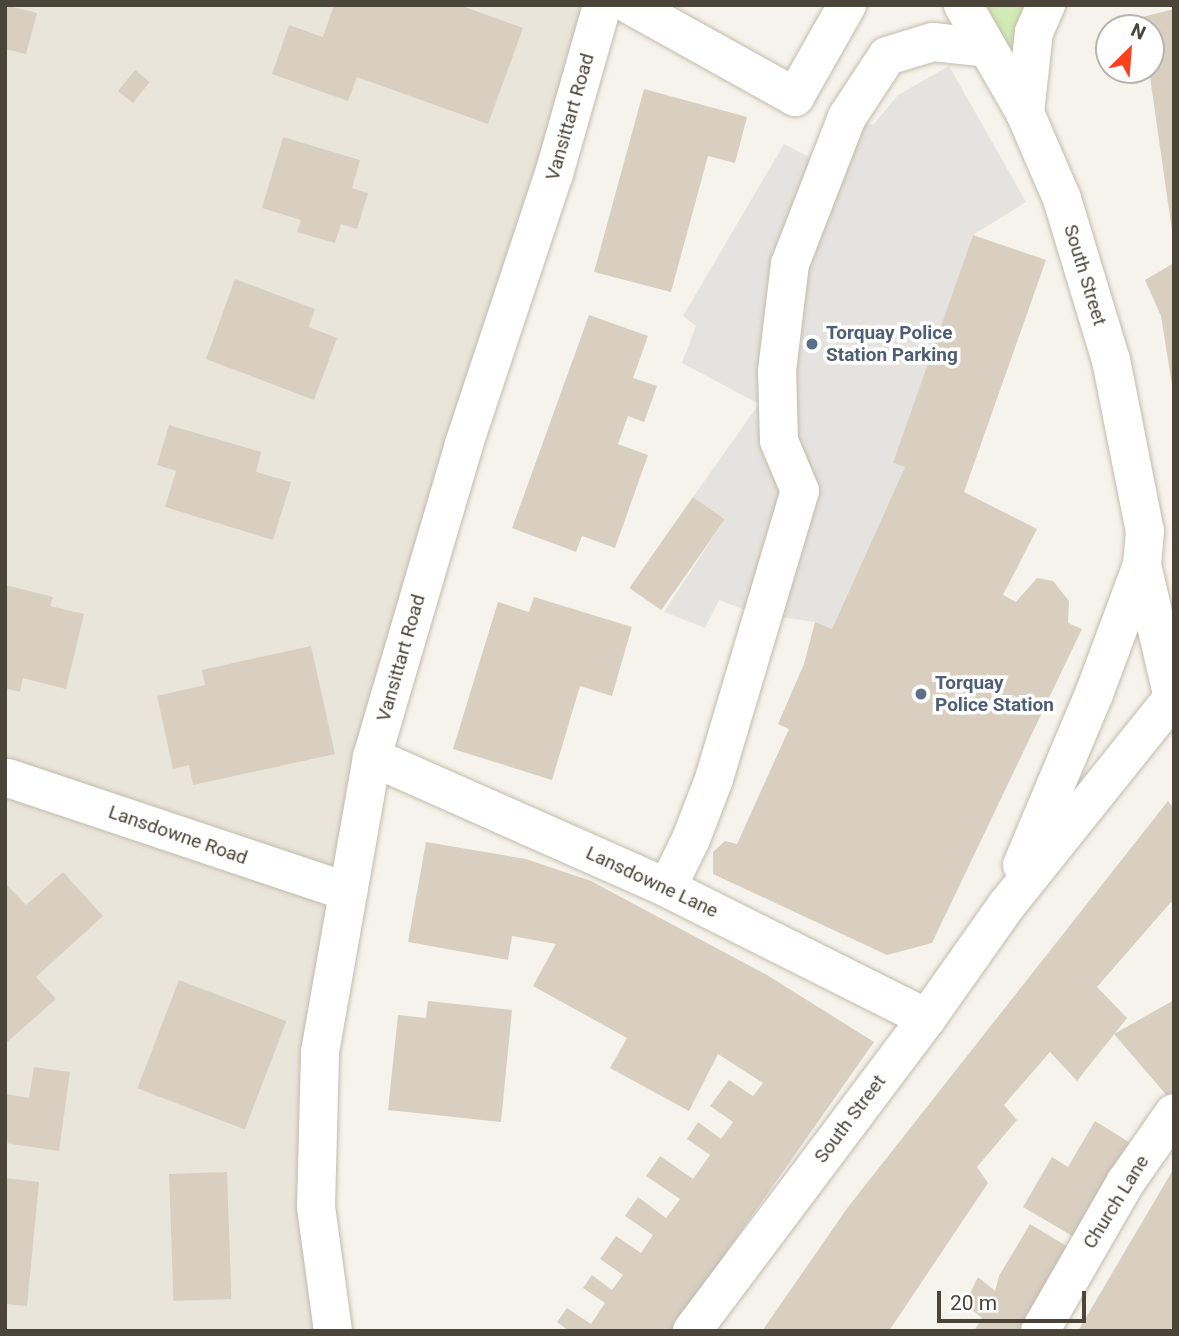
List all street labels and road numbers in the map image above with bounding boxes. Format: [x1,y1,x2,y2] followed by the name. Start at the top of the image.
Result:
[541,51,599,183] street label: Vansittart Road
[1059,222,1111,328] street label: South Street
[372,592,430,724] street label: Vansittart Road
[105,801,251,869] street label: Lansdowne Road
[582,841,722,923] street label: Lansdowne Lane
[810,1071,890,1167] street label: South Street
[1078,1151,1154,1253] street label: Church Lane

